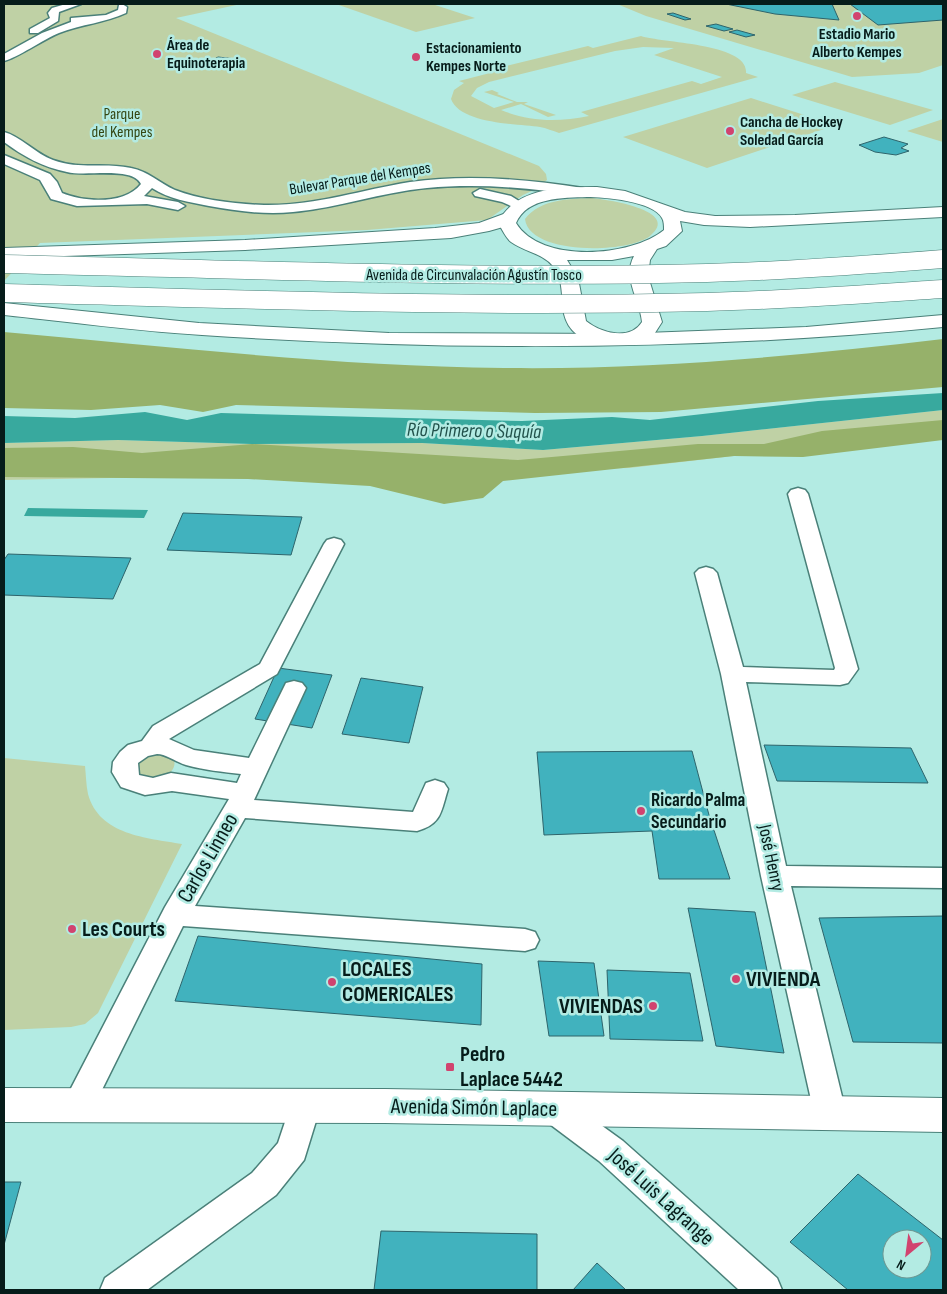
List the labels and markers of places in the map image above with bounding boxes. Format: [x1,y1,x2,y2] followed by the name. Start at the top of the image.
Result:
[851,10,863,22] marker: Estadio Mario Alberto Kempes
[811,25,902,62] place label: Estadio Mario Alberto Kempes
[166,36,245,73] place label: Área de Equinoterapia
[426,39,522,76] place label: Estacionamiento Kempes Norte
[151,48,163,60] marker: Área de Equinoterapia
[410,51,422,63] marker: Estacionamiento Kempes Norte
[740,113,843,150] place label: Cancha de Hockey Soledad García
[724,125,736,137] marker: Cancha de Hockey Soledad García
[651,789,745,834] place label: Ricardo Palma Secundario
[635,805,647,817] marker: Ricardo Palma Secundario
[82,916,165,943] place label: Les Courts
[66,923,78,935] marker: Les Courts
[342,956,454,1008] place label: LOCALES COMERICALES
[746,966,821,993] place label: VIVIENDA
[730,973,742,985] marker: VIVIENDA
[326,976,338,988] marker: LOCALES COMERICALES
[559,993,643,1020] place label: VIVIENDAS
[647,1000,659,1012] marker: VIVIENDAS
[460,1041,563,1093] place label: Pedro Laplace 5442
[444,1061,456,1073] marker: Pedro Laplace 5442

